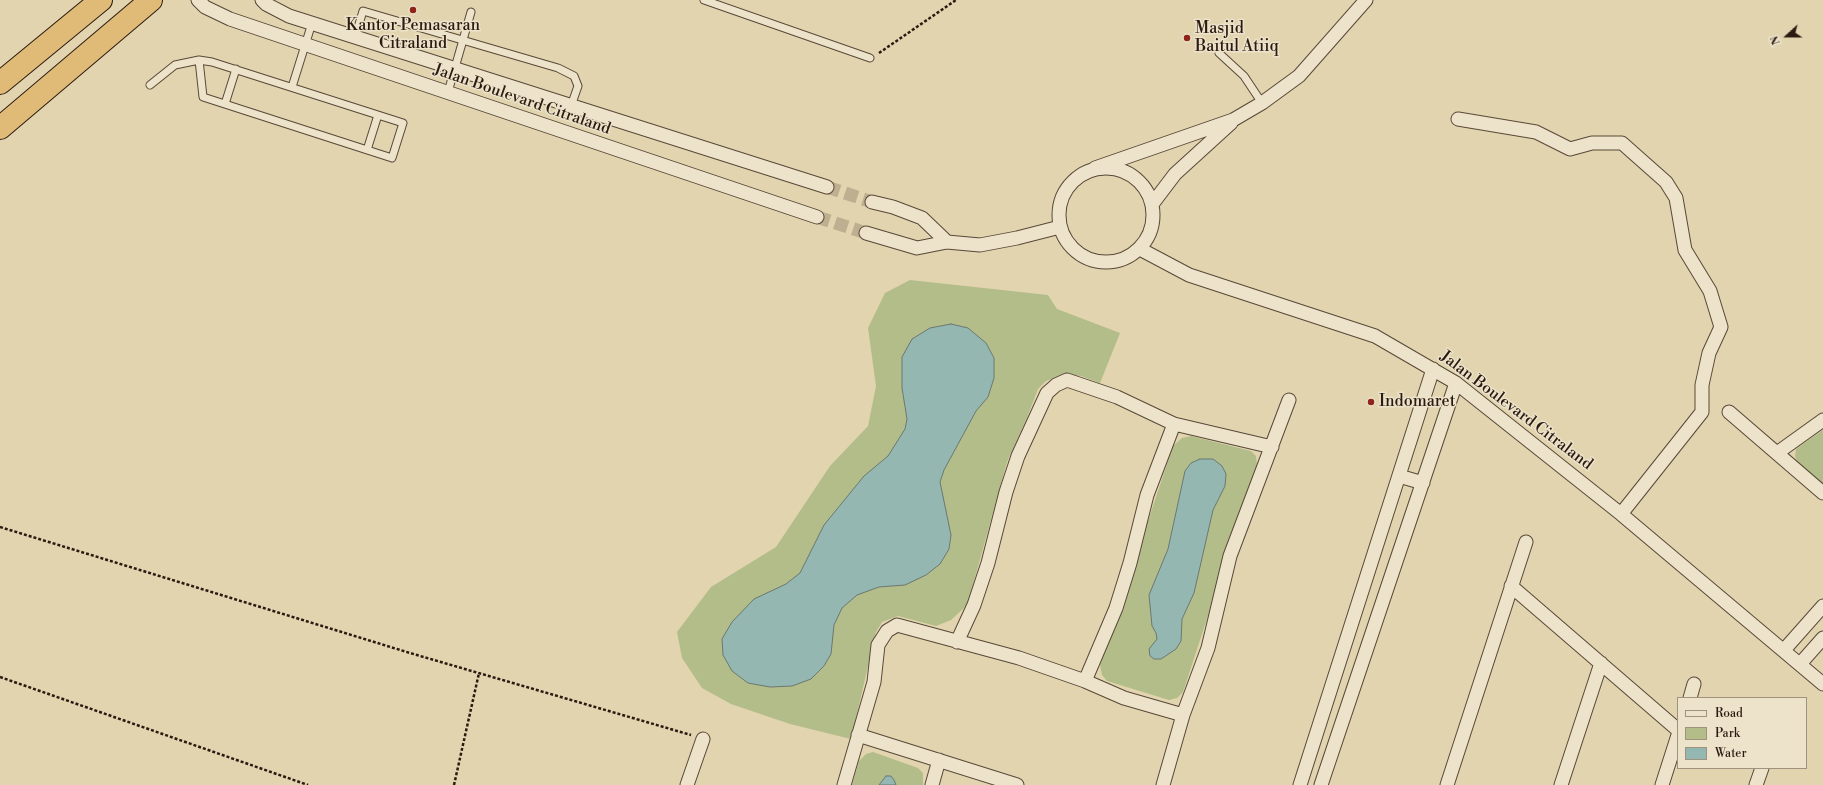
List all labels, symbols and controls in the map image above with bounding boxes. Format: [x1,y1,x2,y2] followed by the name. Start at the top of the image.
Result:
[408,5,418,15] marker: Kantor Pemasaran Citraland
[346,16,480,54] place label: Kantor Pemasaran Citraland
[1767,16,1807,56] north arrow
[1195,19,1279,57] place label: Masjid Baitul Atiiq
[1182,33,1192,43] marker: Masjid Baitul Atiiq
[1768,34,1784,47] text: N
[431,61,613,139] street label: Jalan Boulevard Citraland
[1436,347,1596,475] street label: Jalan Boulevard Citraland
[1379,392,1455,412] place label: Indomaret
[1366,397,1376,407] marker: Indomaret
[1677,697,1807,769] legend
[1715,706,1743,721] text: Road
[1715,726,1740,741] text: Park
[1715,746,1747,761] text: Water

